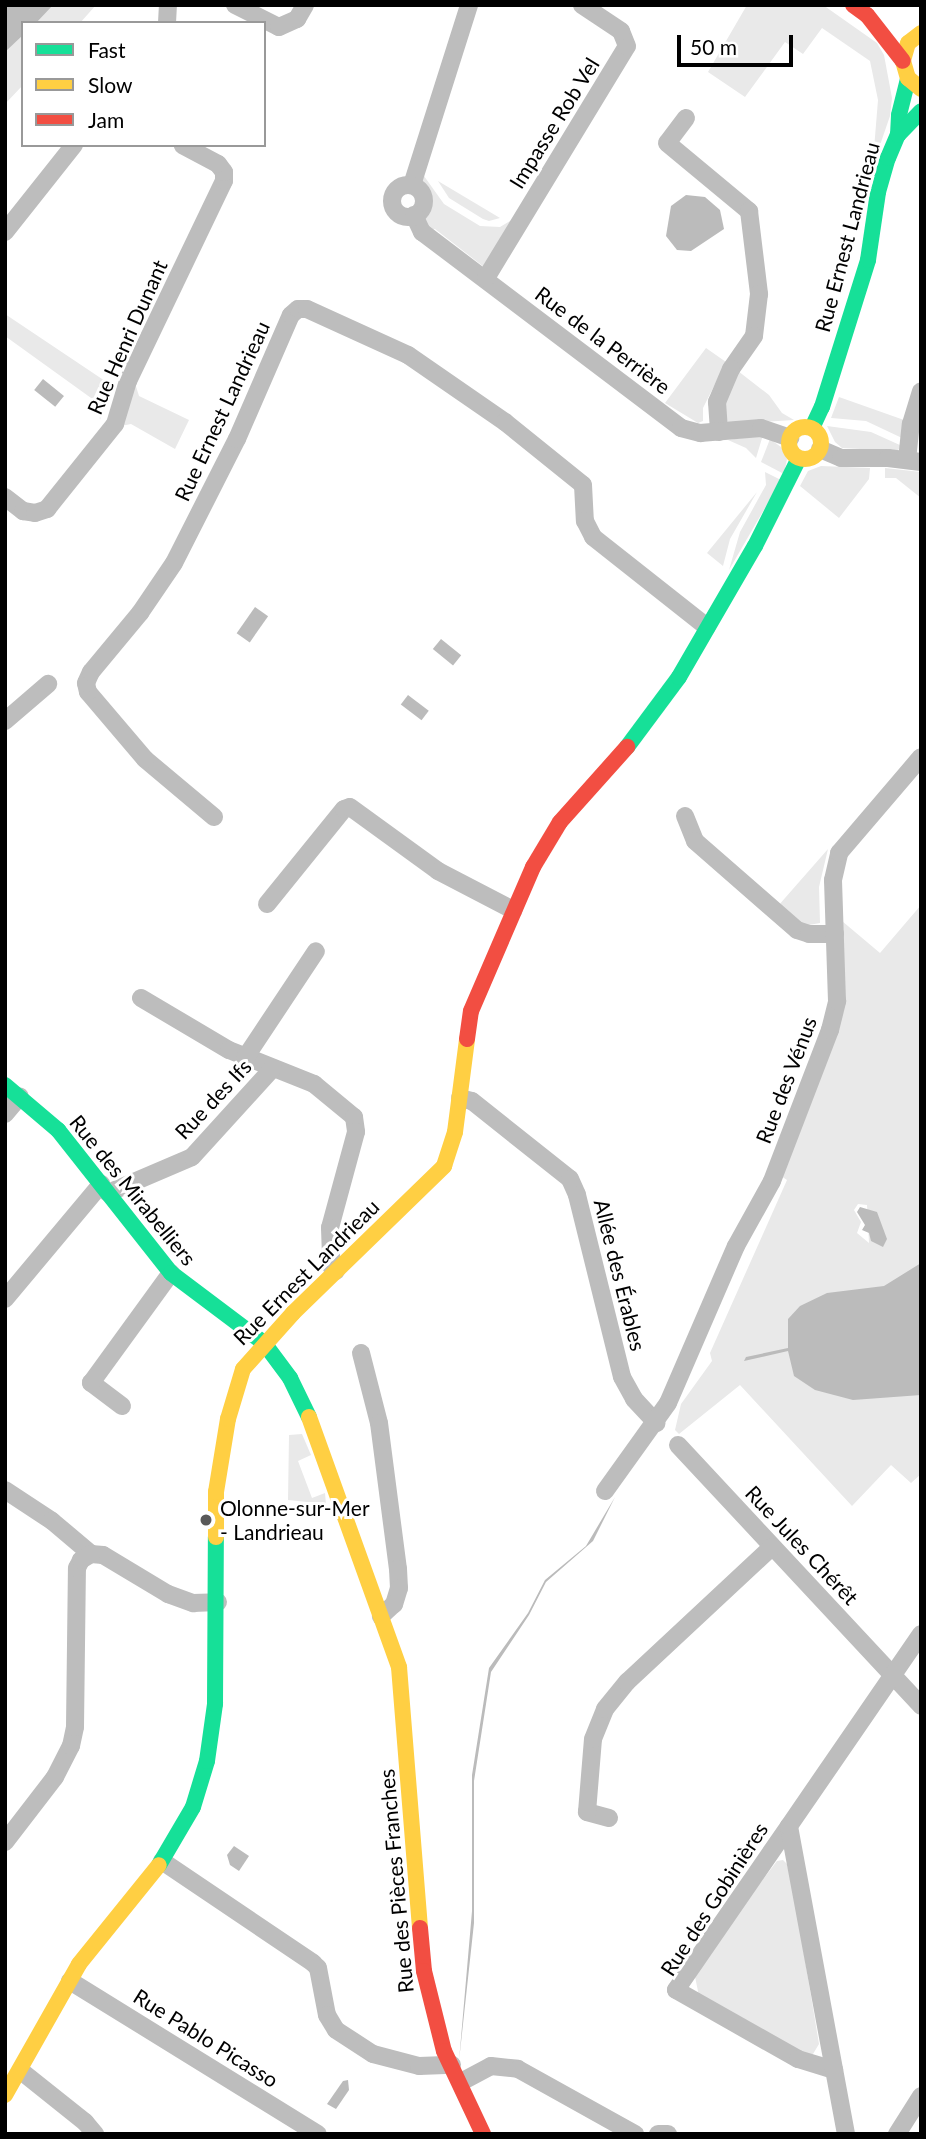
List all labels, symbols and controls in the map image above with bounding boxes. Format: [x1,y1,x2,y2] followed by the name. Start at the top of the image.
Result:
[21,21,266,147] legend
[681,21,796,65] scale bar
[690,34,737,59] text: 50 m
[88,37,125,62] text: Fast
[504,53,604,193] street label: Impasse Rob Vel
[88,72,132,97] text: Slow
[88,107,124,132] text: Jam
[809,139,885,335] street label: Rue Ernest Landrieau
[82,256,172,418] street label: Rue Henri Dunant
[530,281,676,399] street label: Rue de la Perrière
[169,317,275,505] street label: Rue Ernest Landrieau
[750,1013,822,1147] street label: Rue des Vénus
[170,1054,256,1144] street label: Rue des Ifs
[65,1110,201,1270] street label: Rue des Mirabelliers
[228,1194,384,1350] street label: Rue Ernest Landrieau
[589,1196,651,1354] street label: Allée des Érables
[740,1480,864,1610] street label: Rue Jules Chérêt
[220,1495,370,1545] place label: Olonne-sur-Mer - Landrieau
[198,1512,214,1528] marker: Olonne-sur-Mer - Landrieau
[374,1768,418,1994] street label: Rue des Pièces Franches
[655,1818,773,1980] street label: Rue des Gobinières
[129,1983,283,2093] street label: Rue Pablo Picasso

